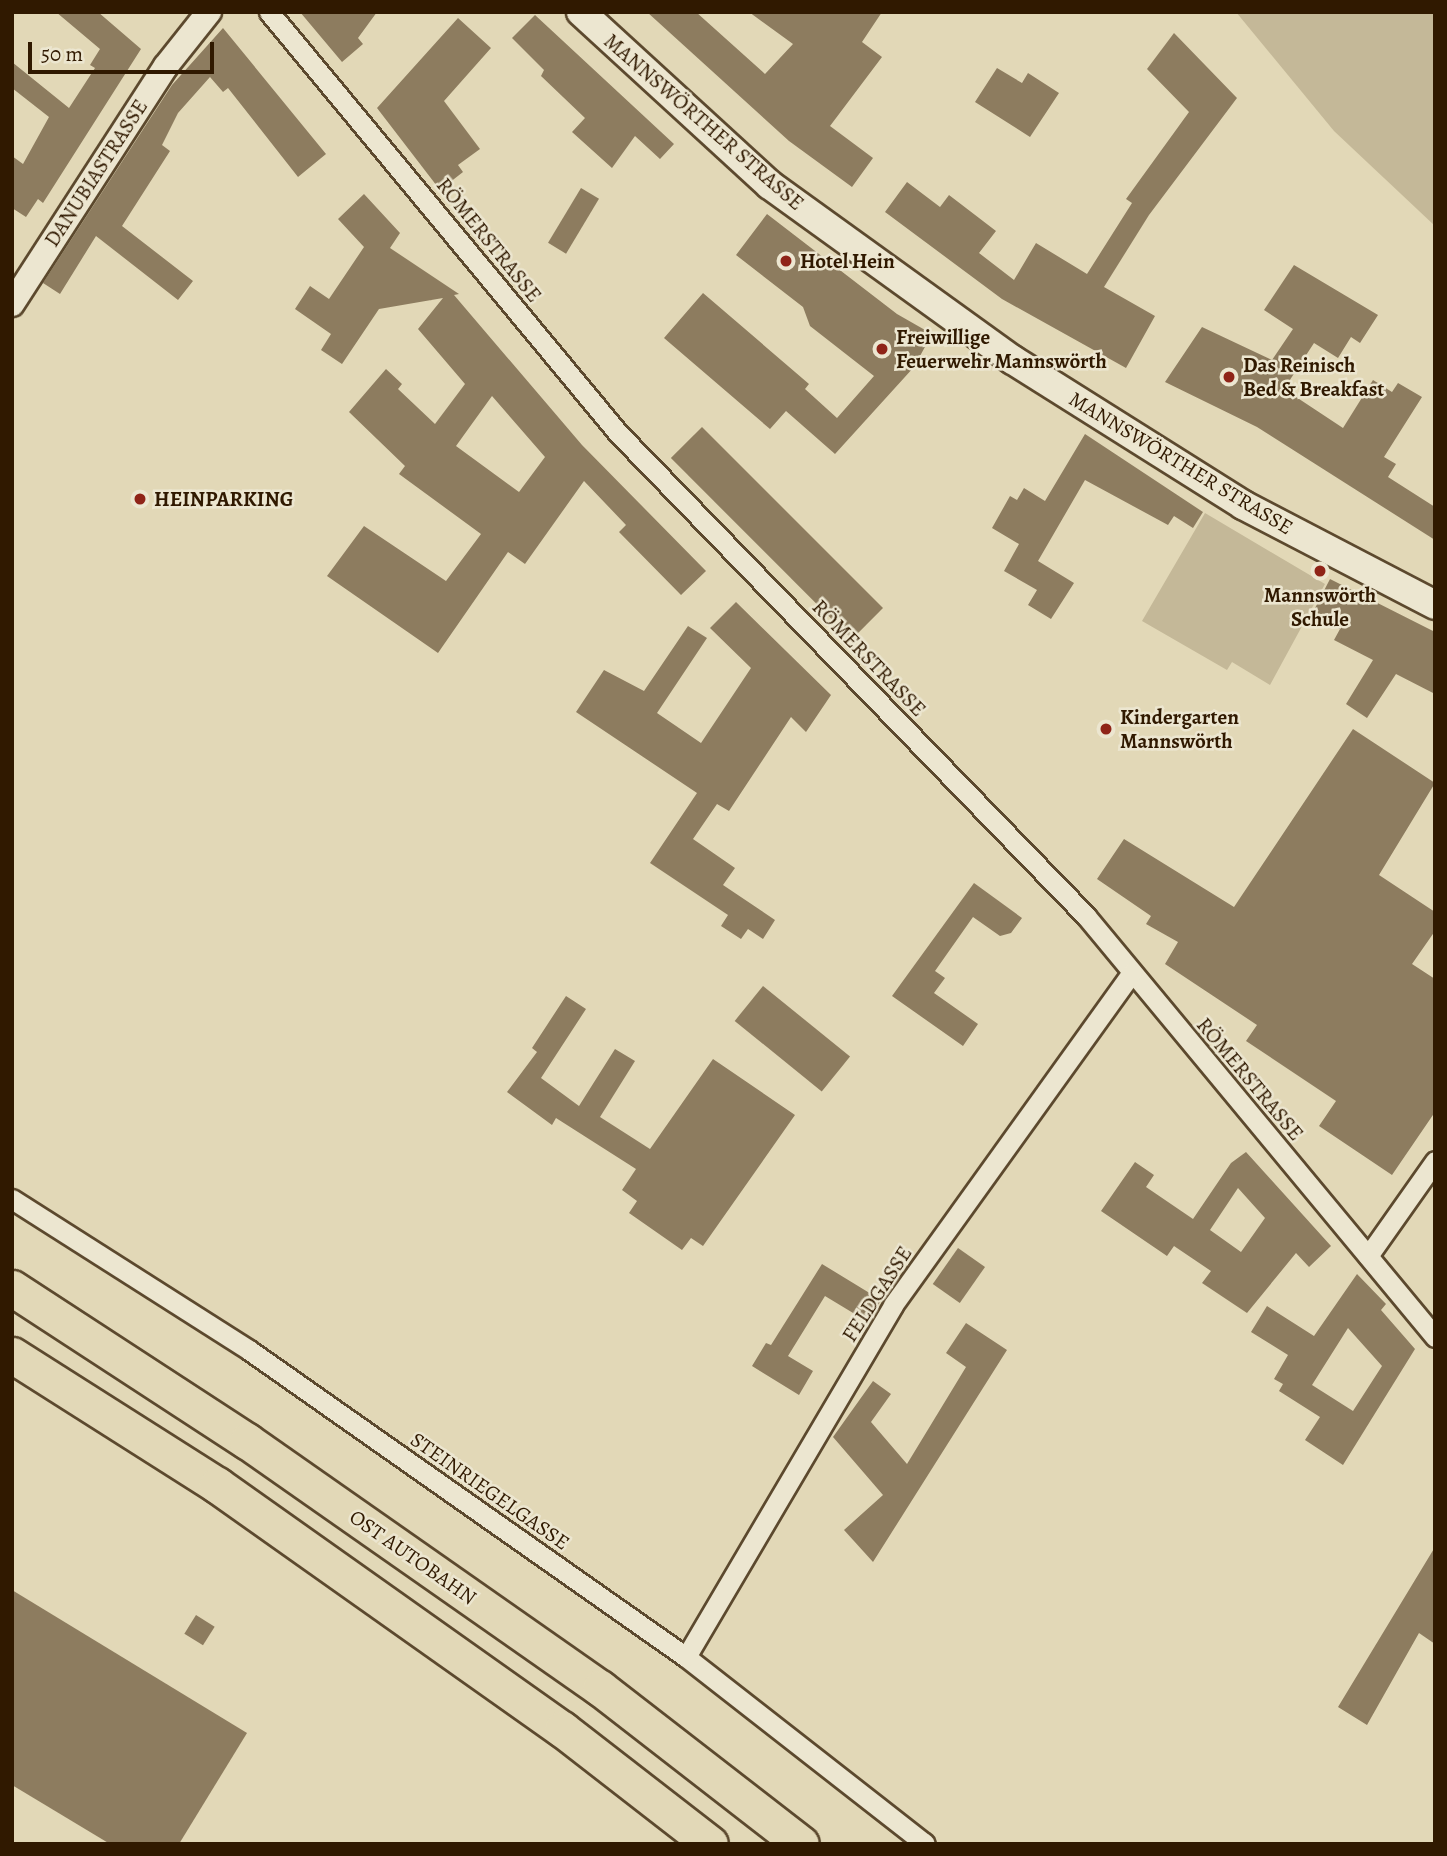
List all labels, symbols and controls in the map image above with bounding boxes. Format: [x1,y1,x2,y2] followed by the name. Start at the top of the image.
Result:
[32,28,217,72] scale bar
[599,28,809,216] street label: MANNSWÖRTHER STRASSE
[41,40,83,68] text: 50 m
[39,95,153,251] street label: DANUBIASTRASSE
[431,173,547,307] street label: RÖMERSTRASSE
[800,248,895,274] place label: Hotel Hein
[778,253,794,269] marker: Hotel Hein
[896,324,1107,374] place label: Freiwillige Feuerwehr Mannswörth
[874,341,890,357] marker: Freiwillige Feuerwehr Mannswörth
[1243,352,1384,402] place label: Das Reinisch Bed & Breakfast
[1221,369,1237,385] marker: Das Reinisch Bed & Breakfast
[1064,386,1298,540] street label: MANNSWÖRTHER STRASSE
[154,486,294,512] place label: HEINPARKING
[132,491,148,507] marker: HEINPARKING
[1312,563,1328,579] marker: Mannswörth Schule
[1264,582,1376,632] place label: Mannswörth Schule
[807,594,931,722] street label: RÖMERSTRASSE
[1120,704,1239,754] place label: Kindergarten Mannswörth
[1098,721,1114,737] marker: Kindergarten Mannswörth
[1191,1012,1309,1146] street label: RÖMERSTRASSE
[837,1241,917,1347] street label: FELDGASSE
[406,1427,574,1555] street label: STEINRIEGELGASSE
[345,1504,481,1610] street label: OST AUTOBAHN

